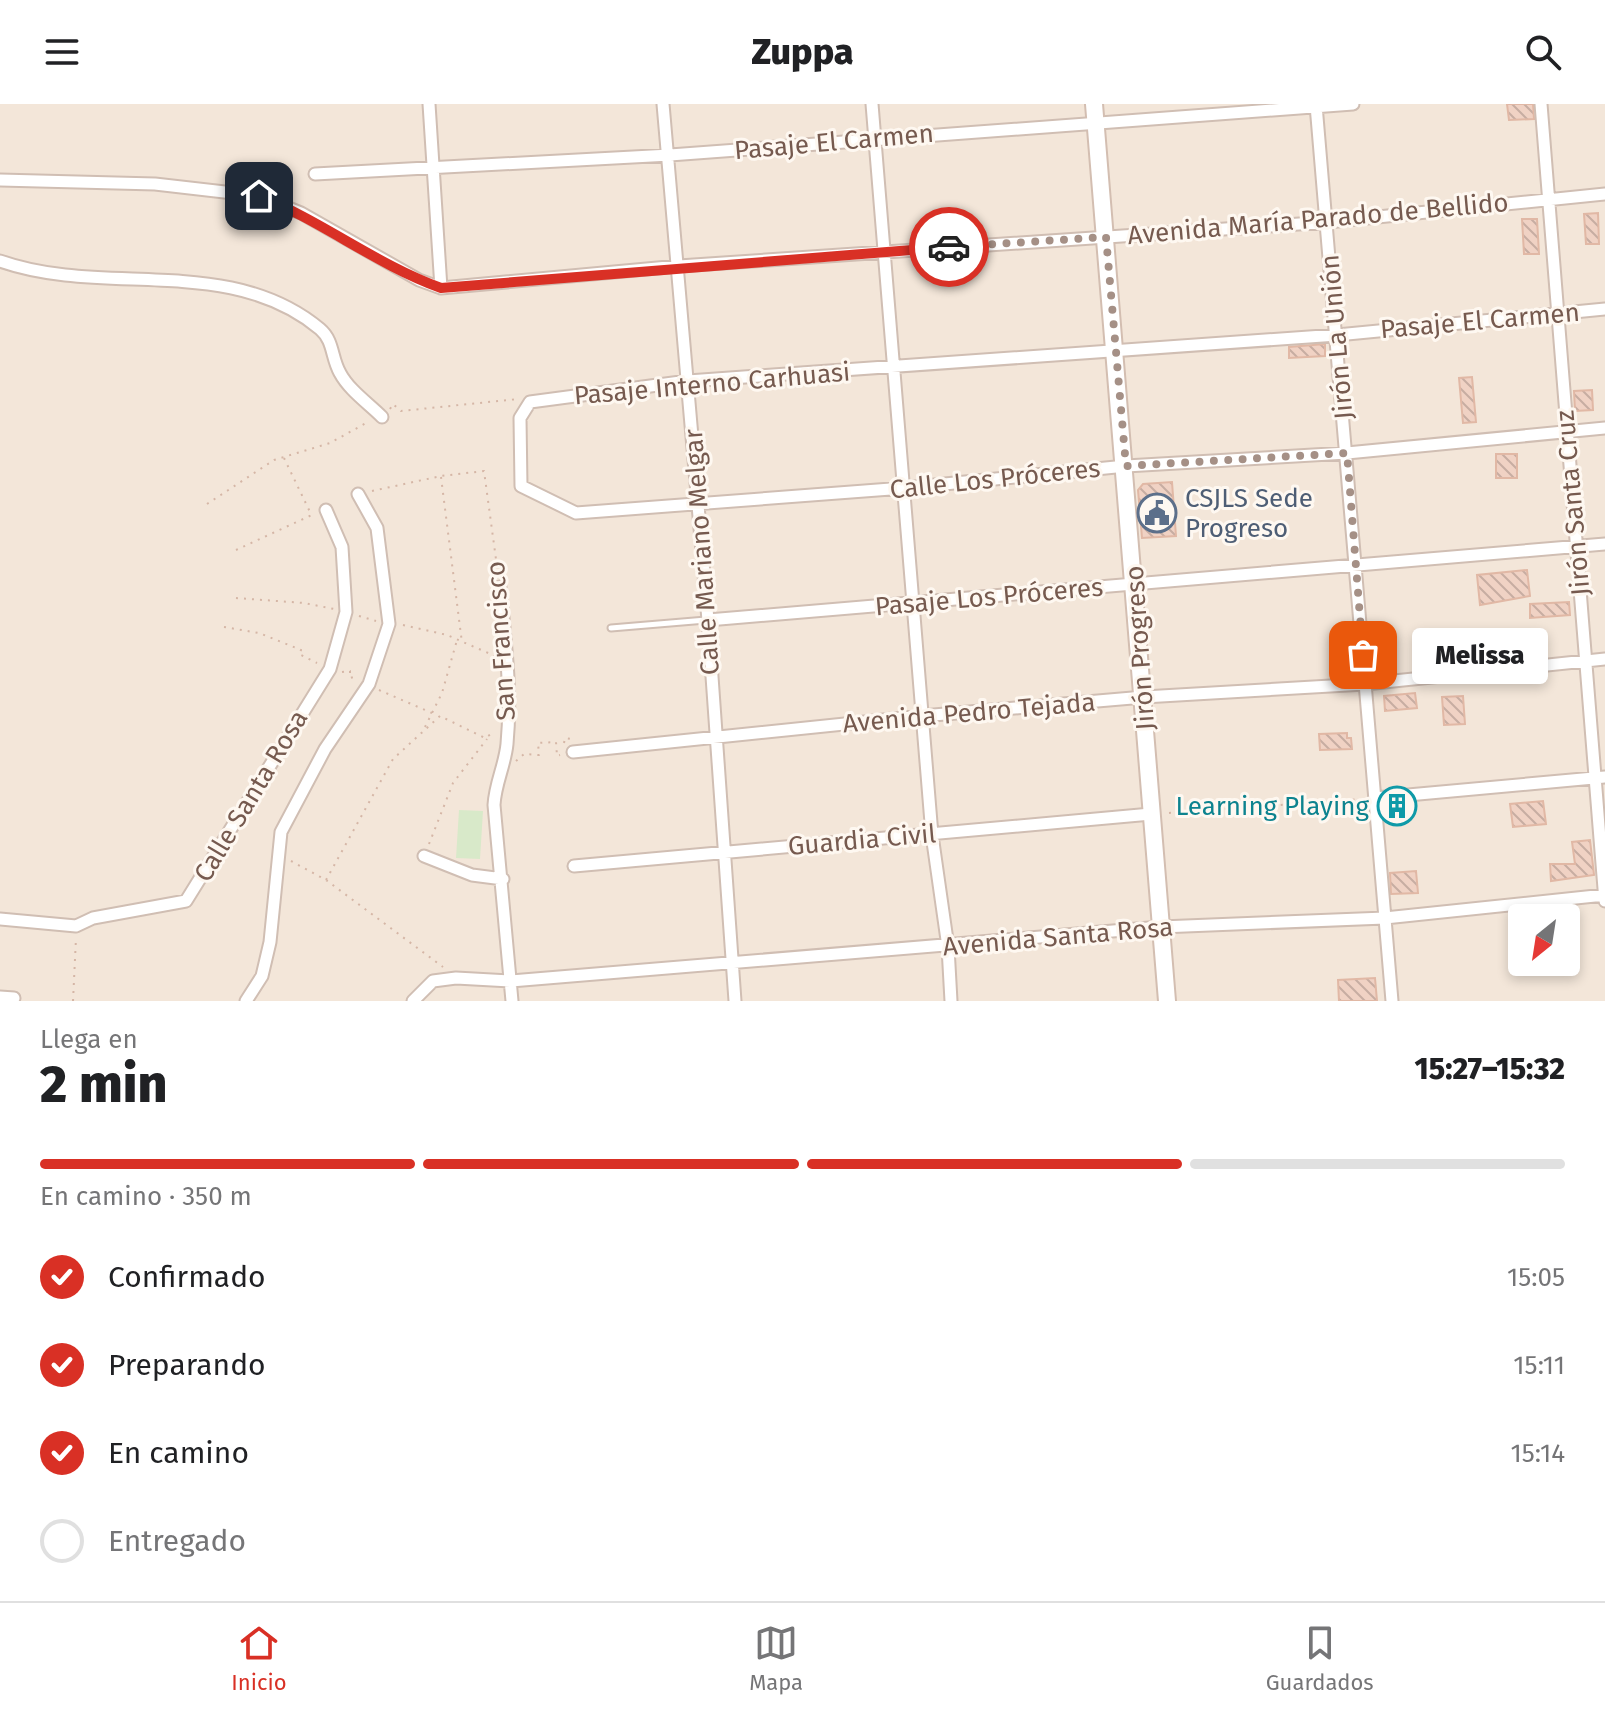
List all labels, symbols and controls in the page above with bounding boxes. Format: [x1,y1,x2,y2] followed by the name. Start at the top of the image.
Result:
[40,30,84,74] icon: menu
[751,30,854,74] text: Zuppa
[1521,30,1565,74] icon: search
[733,118,935,166] street label: Pasaje El Carmen
[225,162,293,230] pin
[237,174,281,218] icon: home
[1126,187,1510,251] street label: Avenida María Parado de Bellido
[909,207,989,287] courier
[927,225,971,269] icon: car
[1314,253,1360,421] street label: Jirón La Unión
[1379,297,1581,345] street label: Pasaje El Carmen
[573,356,851,412] street label: Pasaje Interno Carhuasi
[1549,409,1597,597] street label: Jirón Santa Cruz
[678,428,726,676] street label: Calle Mariano Melgar
[888,453,1102,505] street label: Calle Los Próceres
[1185,483,1313,544] place label: CSJLS Sede Progreso
[1136,492,1178,534] public building icon: CSJLS Sede Progreso
[480,560,522,722] street label: San Francisco
[1119,565,1161,731] street label: Jirón Progreso
[874,572,1104,622] street label: Pasaje Los Próceres
[1329,621,1397,689] pin
[1411,627,1547,683] callout: Melissa
[1341,633,1385,677] icon: bag
[1435,640,1525,671] text: Melissa
[841,687,1097,739] street label: Avenida Pedro Tejada
[188,705,314,887] street label: Calle Santa Rosa
[1376,785,1418,827] building icon: Learning Playing
[1175,791,1369,822] place label: Learning Playing
[787,818,938,862] street label: Guardia Civil
[1508,904,1580,976] north arrow
[1508,904,1580,976] map controls
[941,911,1175,963] street label: Avenida Santa Rosa
[40,1024,138,1055] text: Llega en
[1415,1051,1565,1087] text: 15:27–15:32
[40,1053,167,1116] text: 2 min
[40,1181,252,1212] text: En camino · 350 m
[40,1255,84,1299] icon: check
[108,1259,266,1295] text: Confirmado
[1507,1262,1565,1293] text: 15:05
[40,1343,84,1387] icon: check
[108,1347,266,1383] text: Preparando
[1513,1350,1565,1381] text: 15:11
[40,1431,84,1475] icon: check
[108,1435,249,1471] text: En camino
[1510,1438,1565,1469] text: 15:14
[108,1523,246,1559] text: Entregado
[231,1621,286,1696] tab: Inicio
[749,1621,803,1696] tab: Mapa
[1266,1621,1374,1696] tab: Guardados

